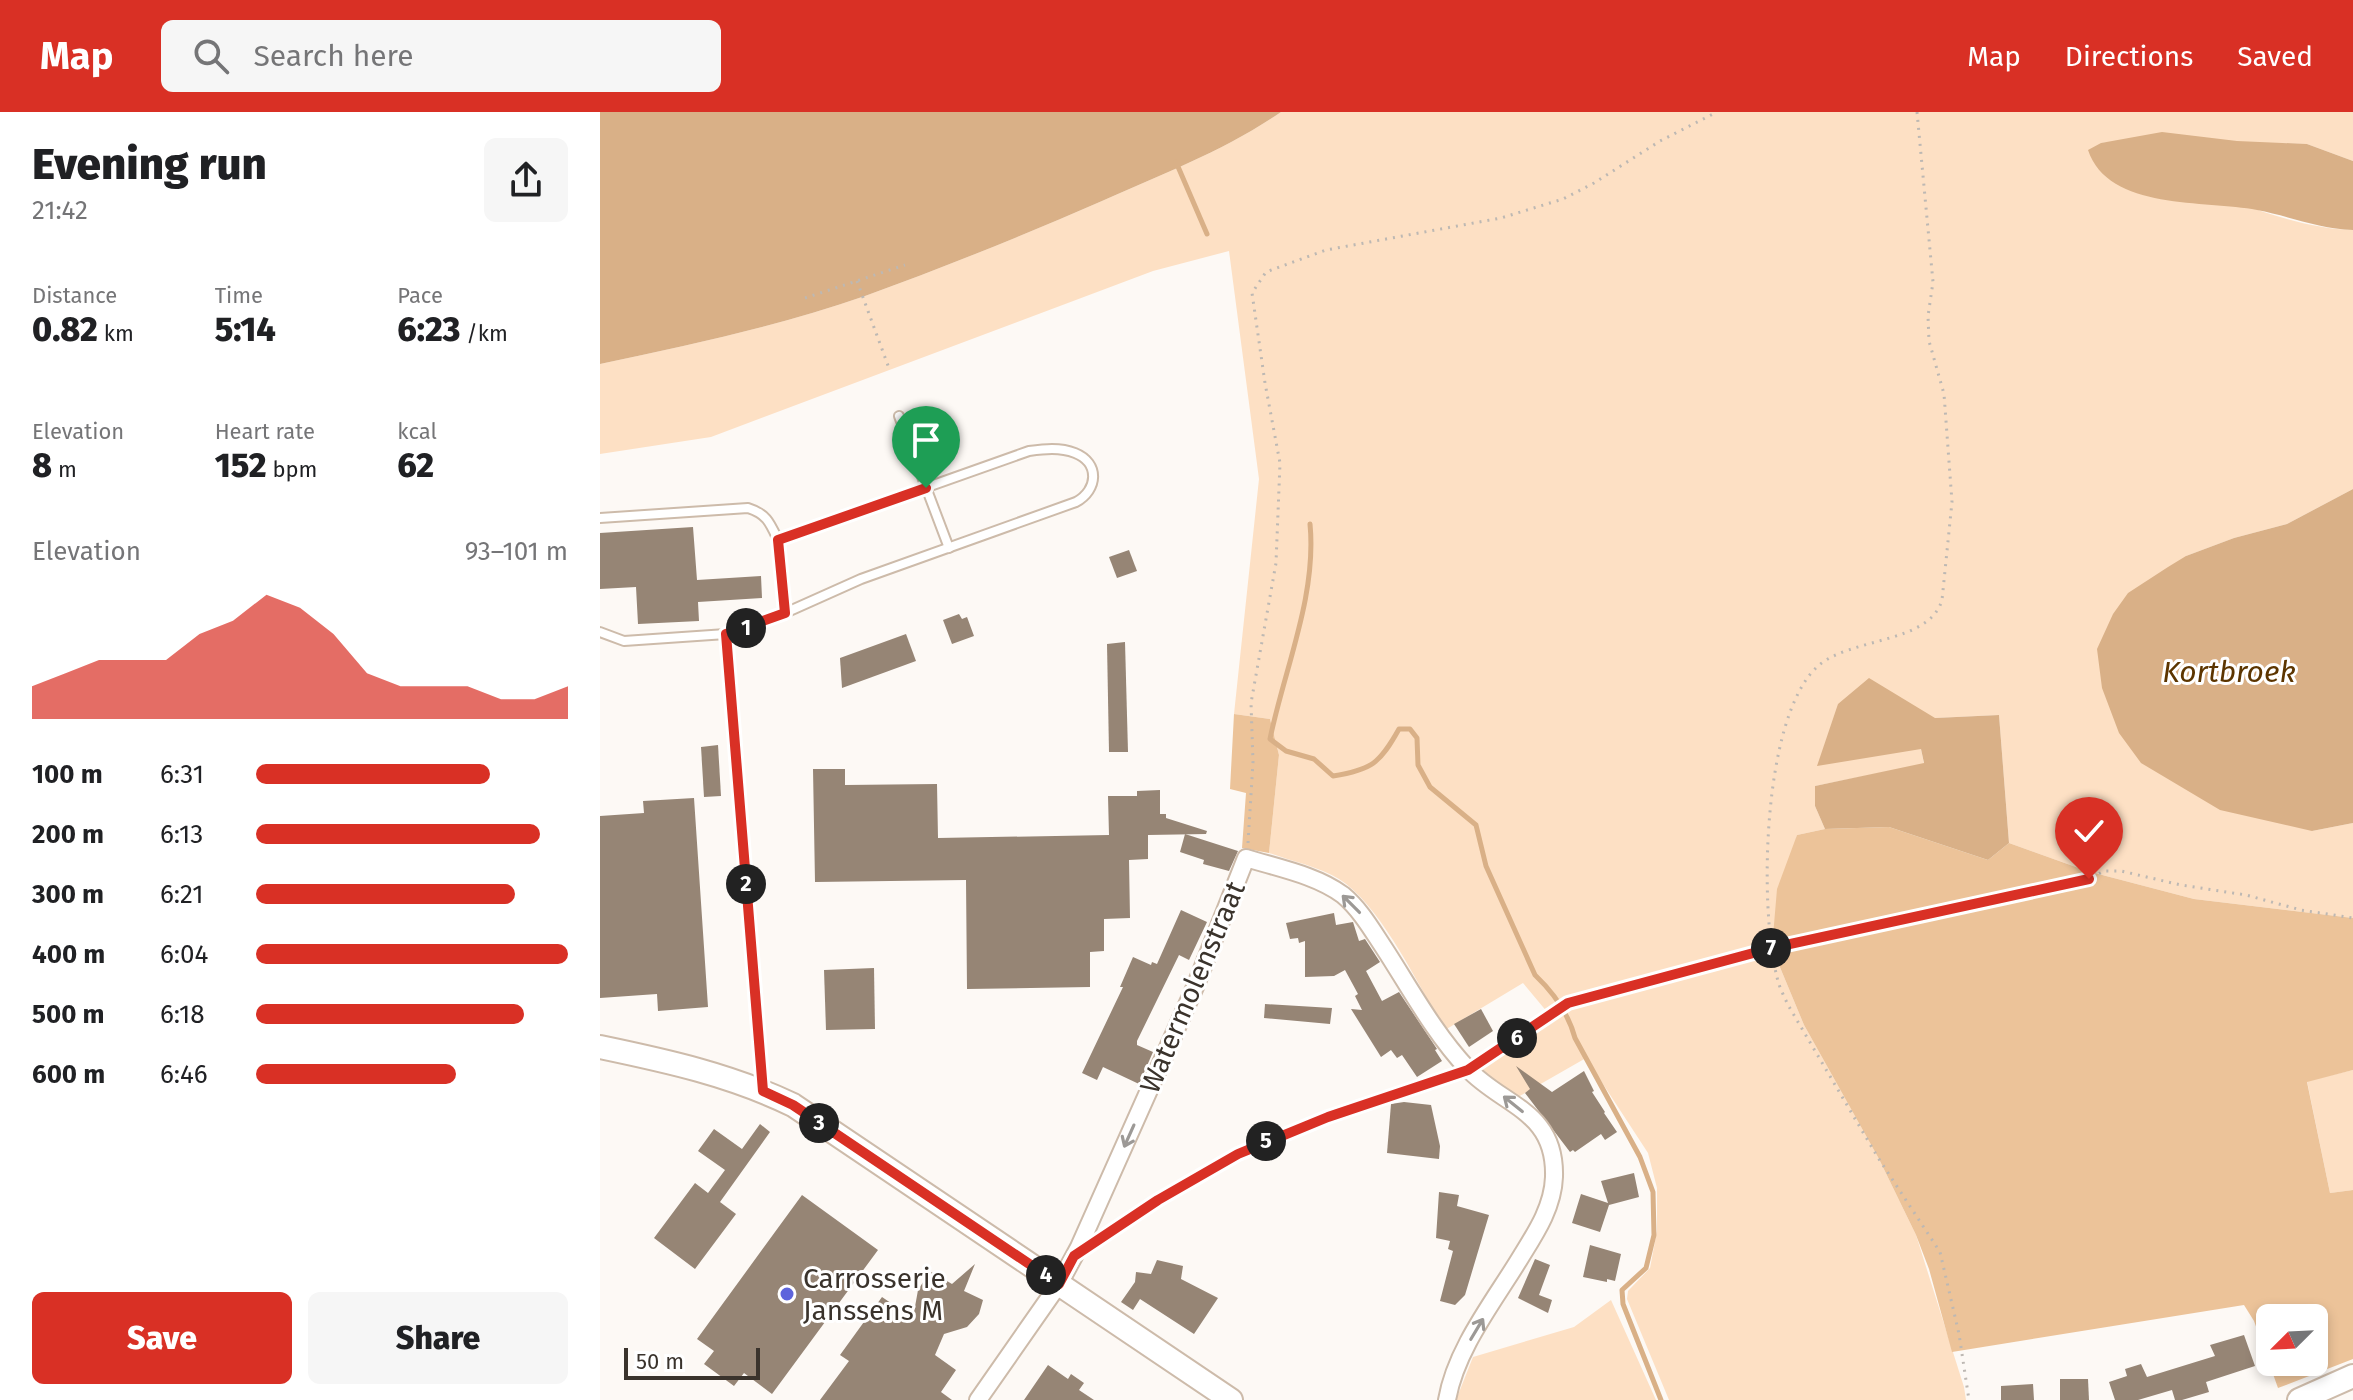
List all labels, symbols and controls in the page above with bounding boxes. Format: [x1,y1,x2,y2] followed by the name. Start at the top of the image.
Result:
[161,20,721,92] search box
[40,33,113,79] text: Map
[189,34,233,78] icon: search
[253,38,414,74] text: Search here
[1967,40,2021,73] text: Map
[2065,40,2193,73] text: Directions
[2237,40,2313,73] text: Saved
[32,138,267,191] text: Evening run
[484,138,568,222] button: share
[32,195,88,226] text: 21:42
[32,282,117,309] text: Distance
[215,282,263,309] text: Time
[397,282,443,309] text: Pace
[32,309,98,350] text: 0.82
[215,309,276,350] text: 5:14
[397,309,460,350] text: 6:23
[98,320,134,347] text: km
[460,320,508,347] text: /km
[892,406,960,488] pin
[32,418,124,445] text: Elevation
[215,418,315,445] text: Heart rate
[397,418,437,445] text: kcal
[904,418,948,462] icon: arrive
[32,445,52,486] text: 8
[215,445,267,486] text: 152
[397,445,434,486] text: 62
[52,456,77,483] text: m
[267,456,317,483] text: bpm
[32,536,141,567] text: Elevation
[465,536,568,567] text: 93–101 m
[726,608,766,648] pin: 1
[741,614,751,641] text: 1
[2162,654,2296,690] water label: Kortbroek
[32,759,103,790] text: 100 m
[160,759,204,790] text: 6:31
[2055,797,2123,879] pin
[2067,809,2111,853] icon: check
[32,819,104,850] text: 200 m
[160,819,203,850] text: 6:13
[726,864,766,904] pin: 2
[740,870,752,897] text: 2
[1133,876,1252,1098] street label: Watermolenstraat
[32,879,104,910] text: 300 m
[160,879,204,910] text: 6:21
[1342,895,1361,914] one-way arrow
[1751,928,1791,968] pin: 7
[1766,934,1776,961] text: 7
[32,939,105,970] text: 400 m
[160,939,208,970] text: 6:04
[32,999,105,1030] text: 500 m
[160,999,205,1030] text: 6:18
[1497,1018,1537,1058] pin: 6
[1511,1024,1523,1051] text: 6
[32,1059,105,1090] text: 600 m
[160,1059,208,1090] text: 6:46
[1503,1095,1524,1113] one-way arrow
[799,1103,839,1143] pin: 3
[813,1109,825,1136] text: 3
[1246,1121,1286,1161] pin: 5
[1120,1123,1135,1148] one-way arrow
[1260,1127,1272,1154] text: 5
[1026,1255,1066,1295] pin: 4
[1040,1261,1052,1288] text: 4
[803,1262,946,1327] place label: Carrosserie Janssens M
[778,1285,796,1303] marker: Carrosserie Janssens M
[32,1292,292,1384] button: Save
[308,1292,568,1384] button: Share
[2256,1304,2328,1376] north arrow
[2256,1304,2328,1376] map controls
[1470,1318,1486,1341] one-way arrow
[624,1344,760,1380] scale bar
[636,1348,684,1375] text: 50 m

